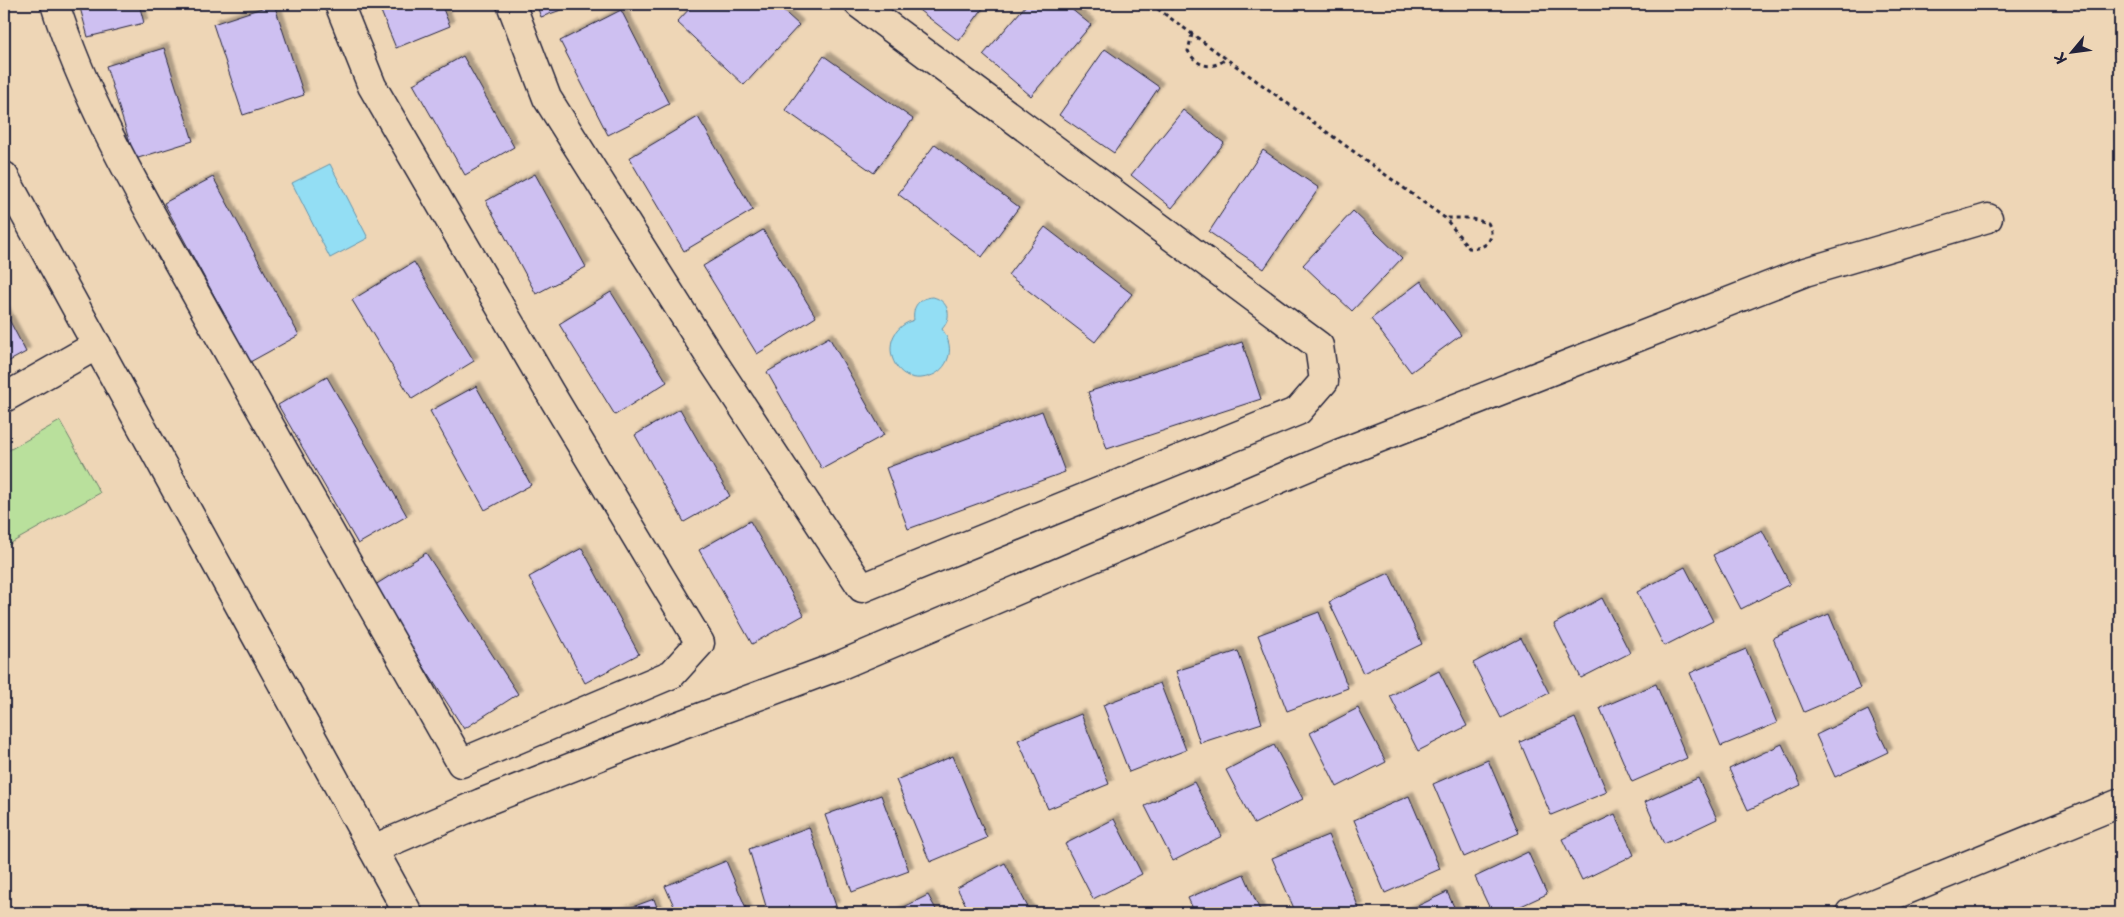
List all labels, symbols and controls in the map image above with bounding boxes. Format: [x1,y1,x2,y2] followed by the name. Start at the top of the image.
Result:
[2046,28,2096,78] north arrow
[2049,49,2072,68] text: K

